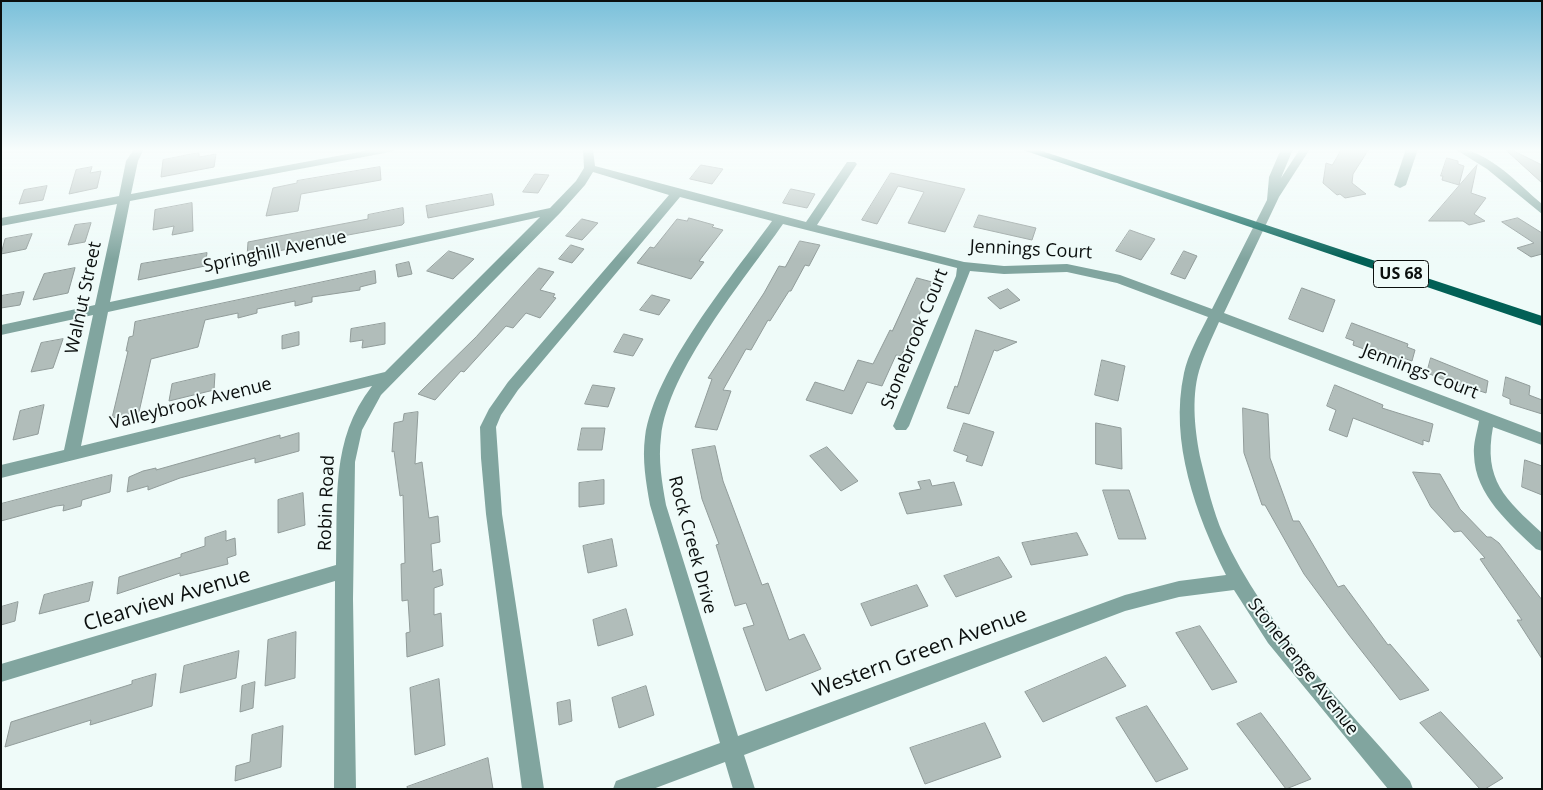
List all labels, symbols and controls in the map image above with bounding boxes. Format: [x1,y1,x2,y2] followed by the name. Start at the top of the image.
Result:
[202,226,348,278] street label: Springhill Avenue
[969,236,1093,264] street label: Jennings Court
[62,240,106,356] street label: Walnut Street
[1374,260,1428,288] road number: US 68
[877,266,953,412] street label: Stonebrook Court
[1359,340,1481,404] street label: Jennings Court
[108,373,274,435] street label: Valleybrook Avenue
[315,455,339,551] street label: Robin Road
[663,474,721,616] street label: Rock Creek Drive
[81,563,253,637] street label: Clearview Avenue
[1243,594,1363,740] street label: Stonehenge Avenue
[809,602,1031,704] street label: Western Green Avenue

